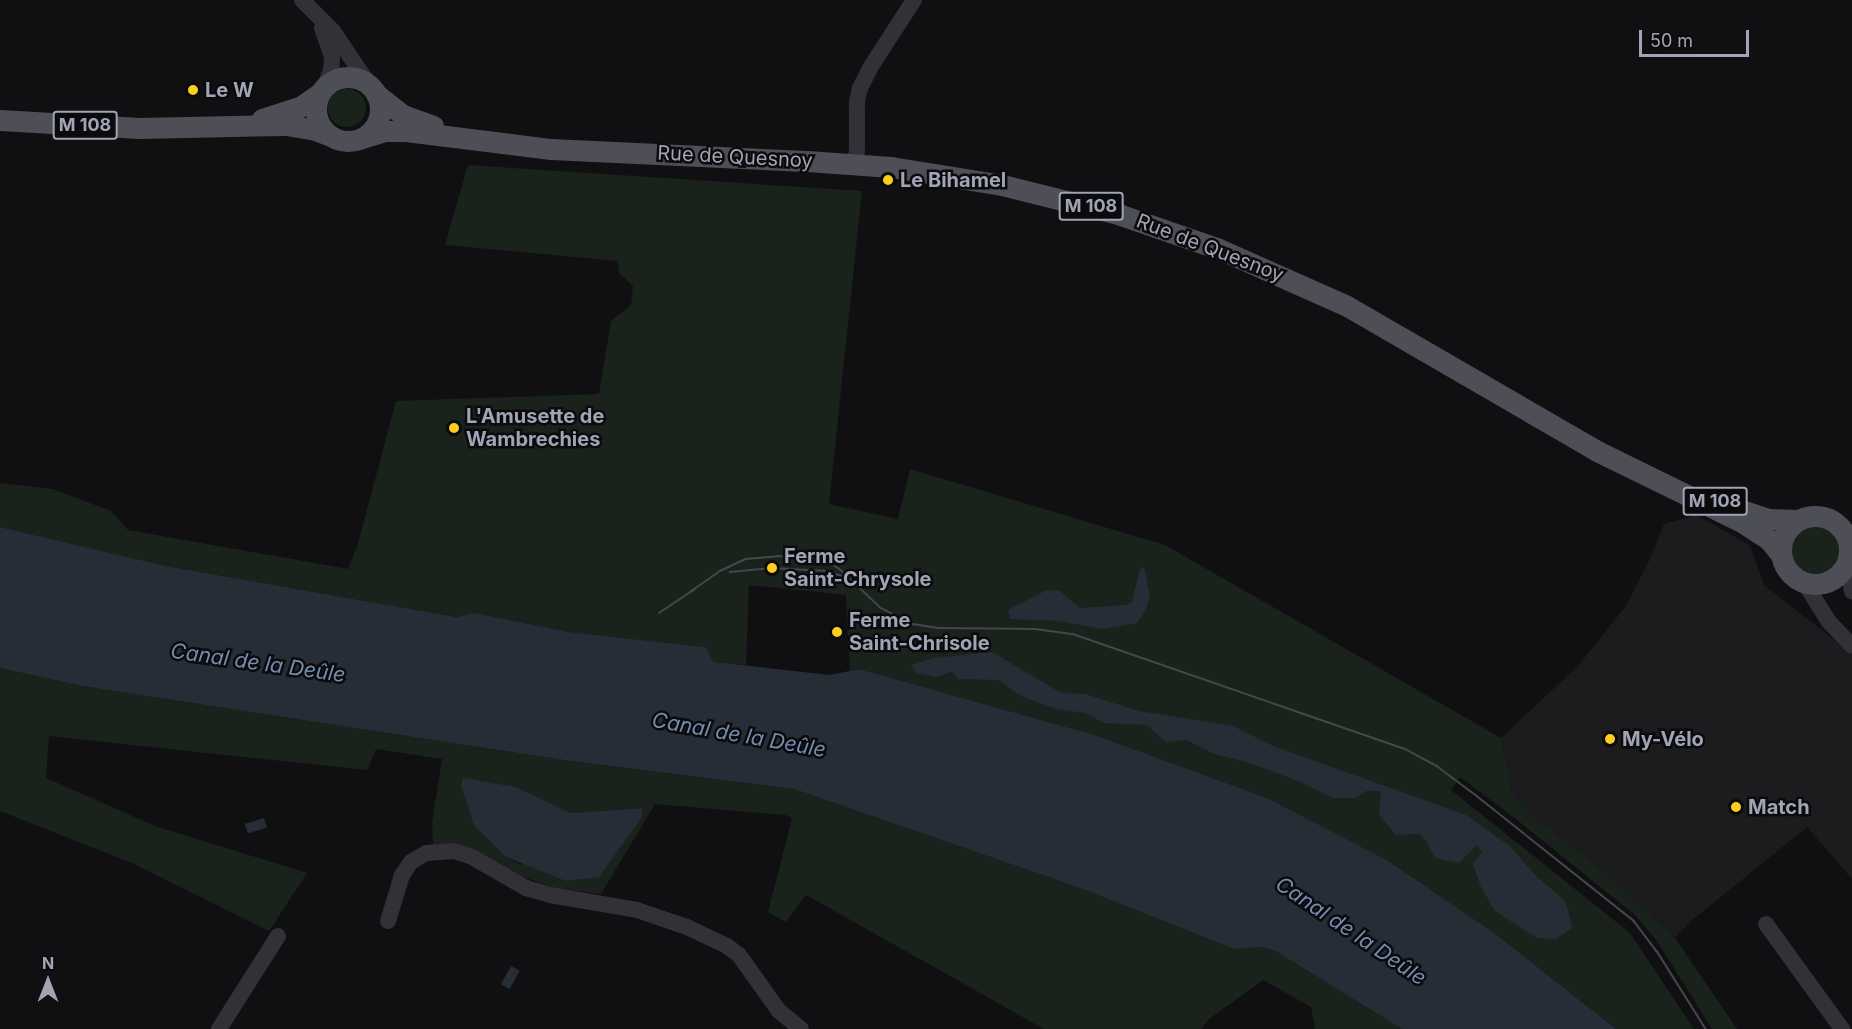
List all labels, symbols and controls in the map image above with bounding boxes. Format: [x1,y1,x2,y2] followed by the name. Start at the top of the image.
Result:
[1642,18,1752,56] scale bar
[1650,30,1693,51] text: 50 m
[205,78,254,102] place label: Le W
[186,83,200,97] marker: Le W
[52,110,118,140] road number: M 108
[657,141,813,173] street label: Rue de Quesnoy
[900,168,1006,192] place label: Le Bihamel
[881,173,895,187] marker: Le Bihamel
[1058,191,1124,221] road number: M 108
[1133,209,1287,287] street label: Rue de Quesnoy
[466,404,604,451] place label: L'Amusette de Wambrechies
[447,421,461,435] marker: L'Amusette de Wambrechies
[1682,486,1748,516] road number: M 108
[784,544,931,591] place label: Ferme Saint-Chrysole
[765,561,779,575] marker: Ferme Saint-Chrysole
[849,608,990,655] place label: Ferme Saint-Chrisole
[830,625,844,639] marker: Ferme Saint-Chrisole
[169,638,347,688] water label: Canal de la Deûle
[650,707,828,763] water label: Canal de la Deûle
[1622,727,1704,751] place label: My-Vélo
[1603,732,1617,746] marker: My-Vélo
[1748,795,1810,819] place label: Match
[1729,800,1743,814] marker: Match
[1271,871,1431,991] water label: Canal de la Deûle
[18,951,78,1011] north arrow
[42,953,54,973] text: N

